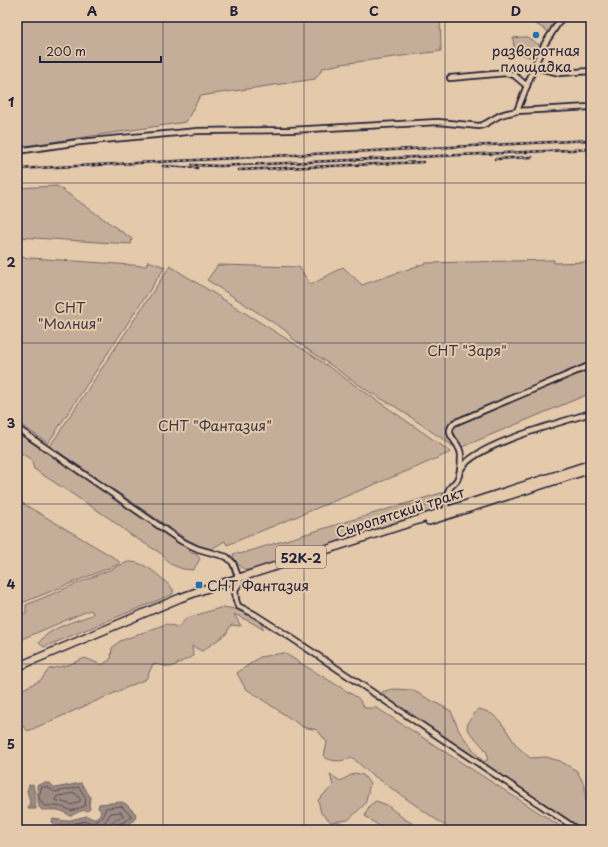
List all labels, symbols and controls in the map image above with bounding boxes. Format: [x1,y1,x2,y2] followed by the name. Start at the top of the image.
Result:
[87,1,97,20] text: A
[230,1,239,20] text: B
[369,1,379,20] text: C
[511,1,521,20] text: D
[531,30,541,40] marker: разворотная площадка
[40,38,161,64] scale bar
[492,40,580,77] place label: разворотная площадка
[46,42,86,60] text: 200 m
[8,92,14,111] text: 1
[6,252,16,271] text: 2
[38,297,102,334] park label: СНТ "Молния"
[427,340,507,361] park label: СНТ "Заря"
[7,413,16,432] text: 3
[158,415,272,436] park label: СНТ "Фантазия"
[333,481,468,543] street label: Сыропятский тракт
[276,546,326,568] road number: 52К-2
[7,574,16,593] text: 4
[207,575,309,596] place label: СНТ Фантазия
[194,580,204,590] marker: СНТ Фантазия
[7,734,15,753] text: 5

